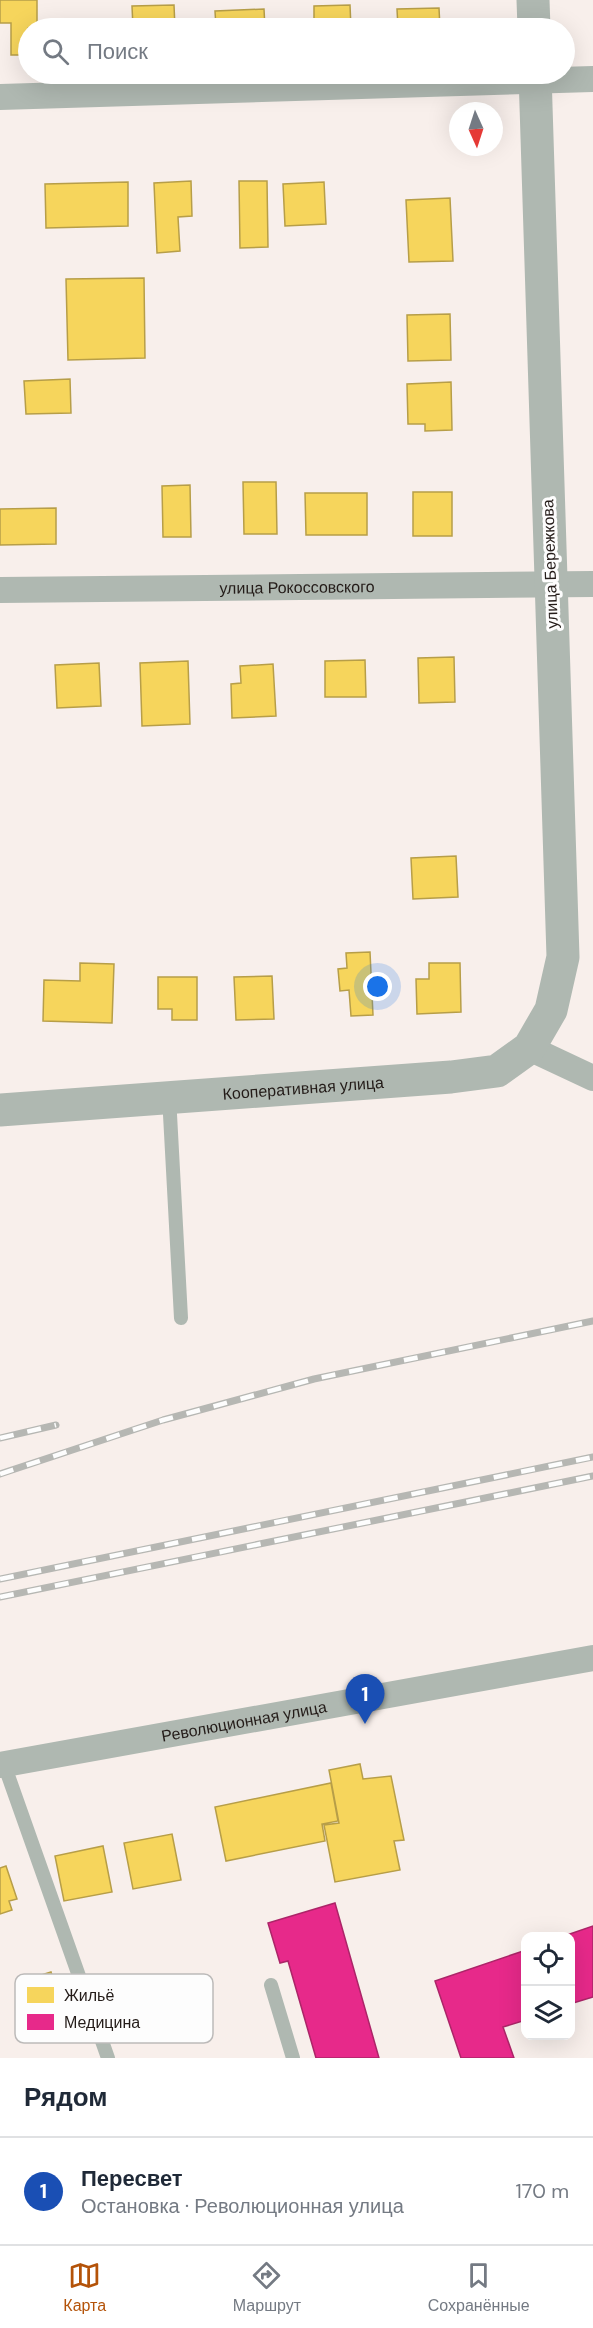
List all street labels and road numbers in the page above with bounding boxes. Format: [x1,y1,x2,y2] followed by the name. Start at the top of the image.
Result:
[537,499,563,629] street label: улица Бережкова
[219,576,375,598] street label: улица Рокоссовского
[222,1071,385,1104] street label: Кооперативная улица
[160,1696,329,1746] street label: Революционная улица

